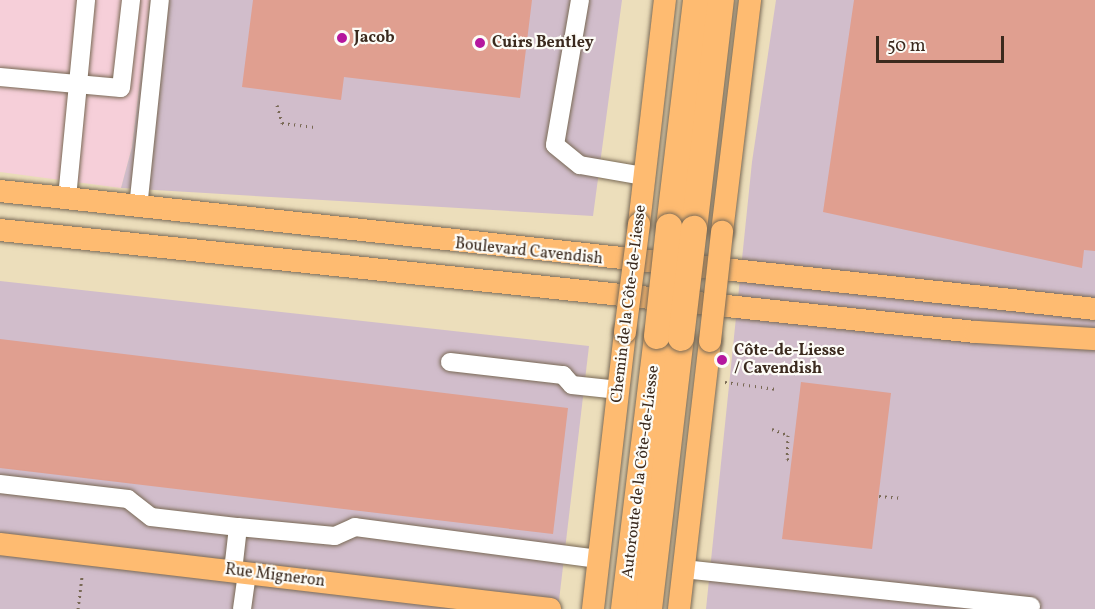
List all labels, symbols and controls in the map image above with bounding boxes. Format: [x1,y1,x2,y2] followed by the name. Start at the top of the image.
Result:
[879,24,1006,62] scale bar
[354,28,395,48] place label: Jacob
[335,31,349,45] marker: Jacob
[492,33,594,53] place label: Cuirs Bentley
[887,34,926,59] text: 50 m
[473,36,487,50] marker: Cuirs Bentley
[607,204,651,404] street label: Chemin de la Côte-de-Liesse
[454,235,604,269] street label: Boulevard Cavendish
[734,341,845,379] place label: Côte-de-Liesse / Cavendish
[715,353,729,367] marker: Côte-de-Liesse / Cavendish
[618,364,664,580] street label: Autoroute de la Côte-de-Liesse
[224,560,326,592] street label: Rue Migneron

